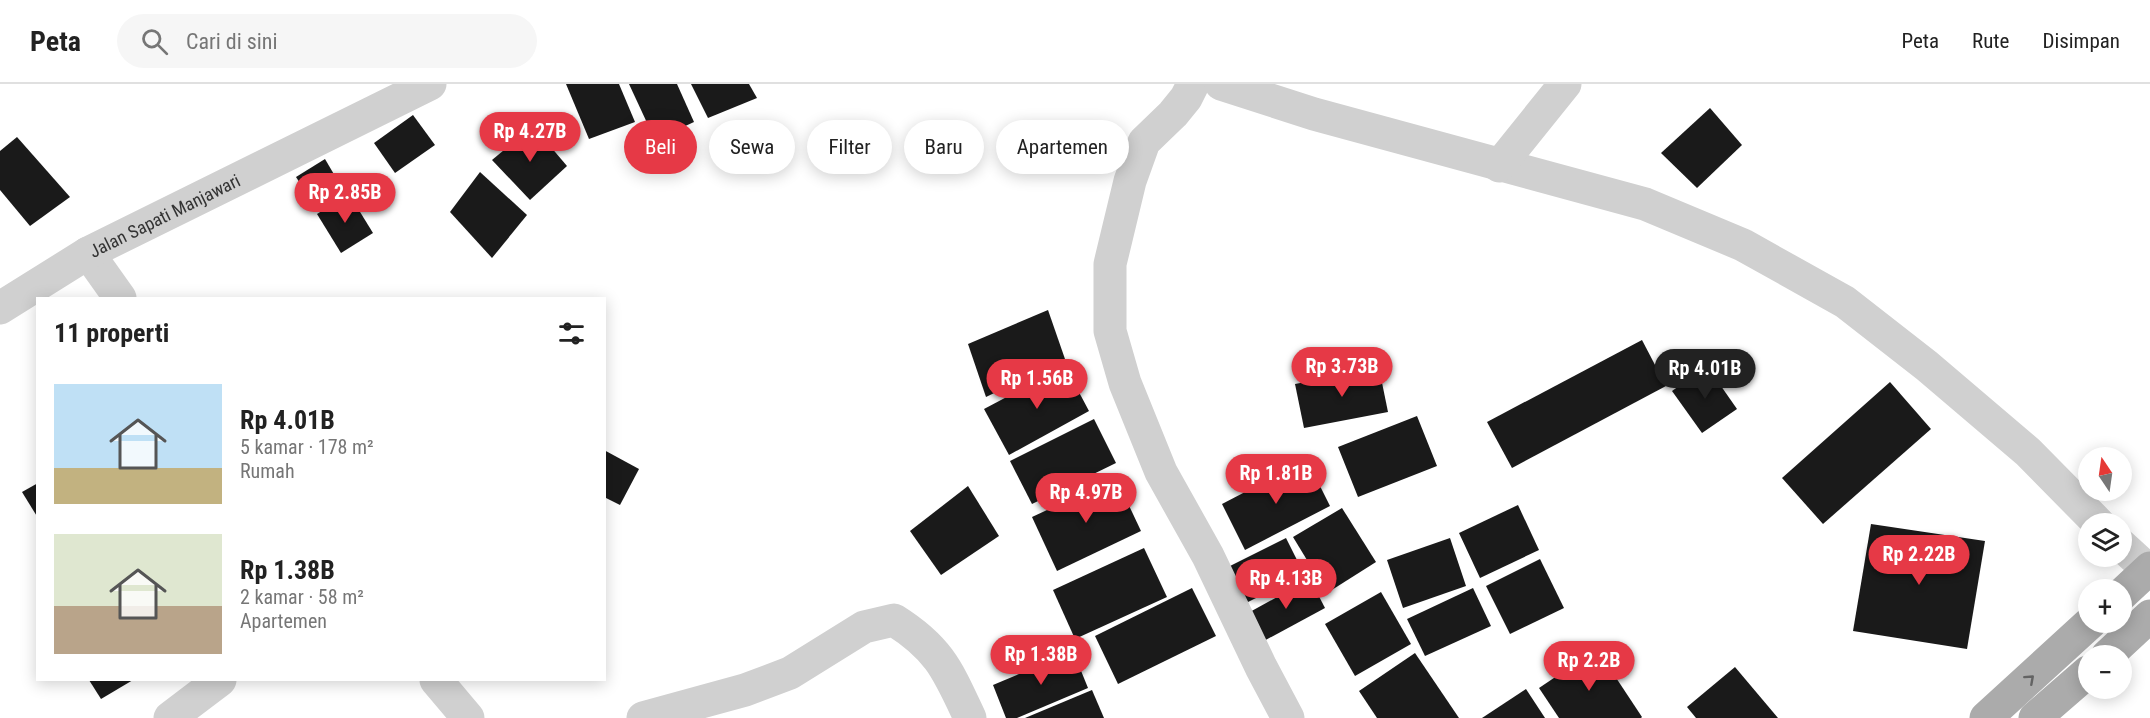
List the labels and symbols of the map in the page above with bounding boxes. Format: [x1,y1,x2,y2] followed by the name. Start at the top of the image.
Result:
[468,112,592,163] pin: Rp 4.27B
[86,169,243,261] street label: Jalan Sapati Manjawari
[283,173,407,224] pin: Rp 2.85B
[1280,347,1404,398] pin: Rp 3.73B
[1643,349,1767,400] pin: Rp 4.01B
[975,359,1099,410] pin: Rp 1.56B
[2078,447,2132,501] north arrow
[1214,454,1338,505] pin: Rp 1.81B
[1024,473,1148,524] pin: Rp 4.97B
[1857,535,1981,586] pin: Rp 2.22B
[1224,559,1348,610] pin: Rp 4.13B
[979,635,1103,686] pin: Rp 1.38B
[1534,641,1644,692] pin: Rp 2.2B
[2023,675,2033,686] one-way arrow

